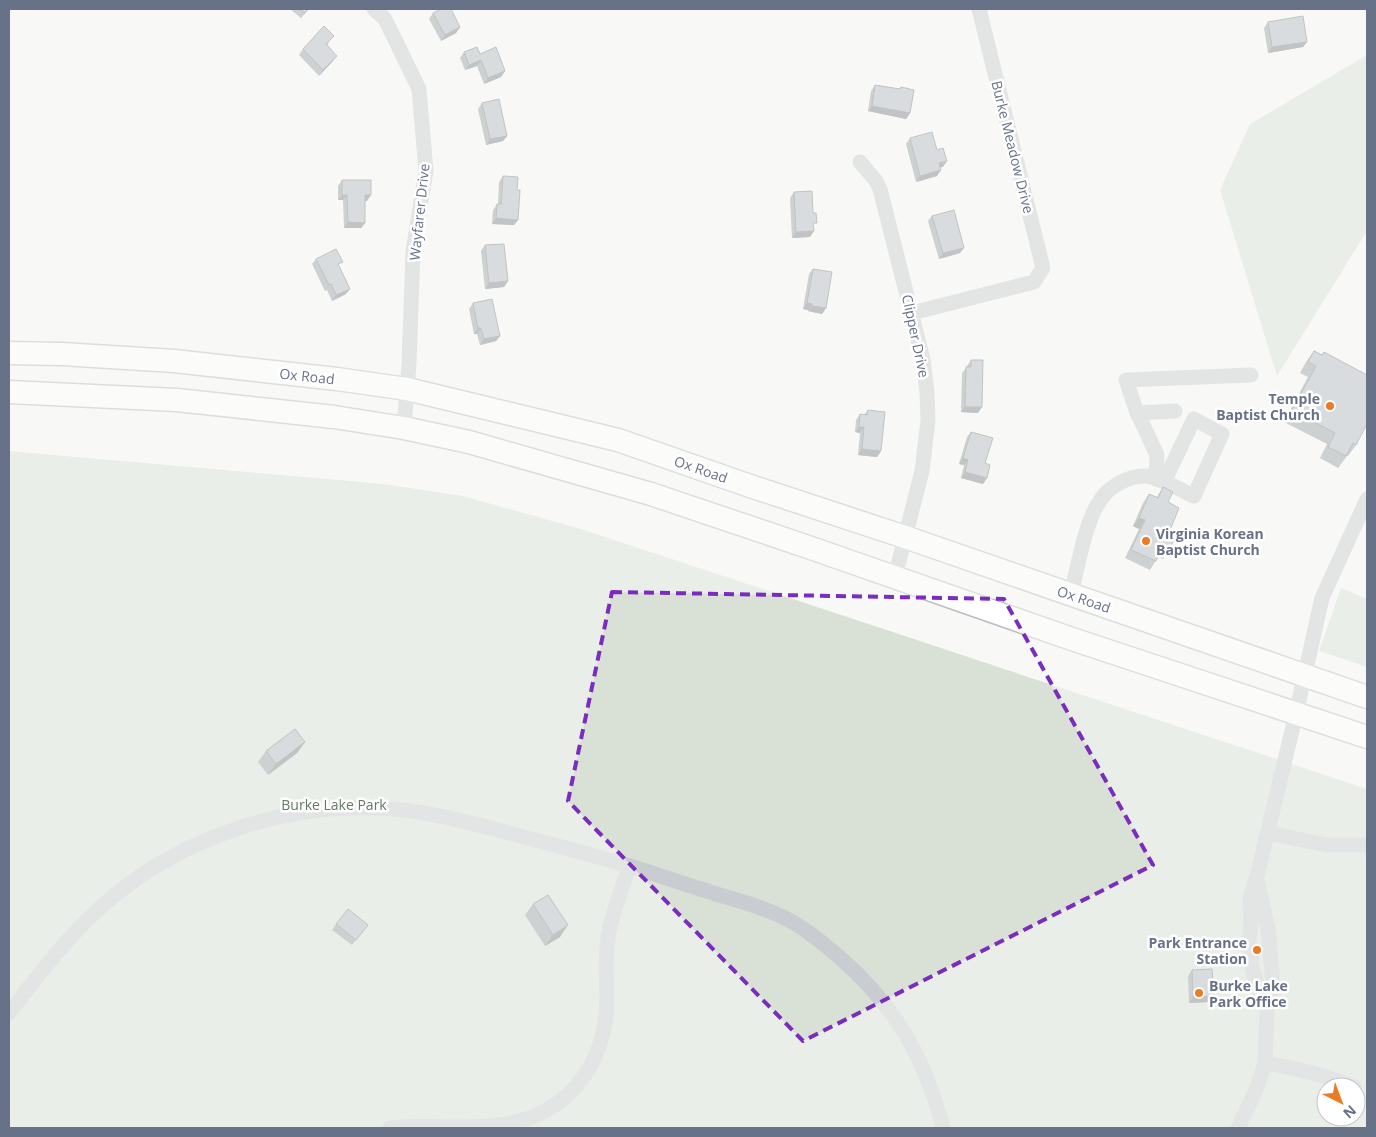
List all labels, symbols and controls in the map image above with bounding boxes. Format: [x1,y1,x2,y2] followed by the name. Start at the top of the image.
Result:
[987,79,1039,215] street label: Burke Meadow Drive
[404,162,434,261] street label: Wayfarer Drive
[898,293,934,379] street label: Clipper Drive
[279,364,335,388] street label: Ox Road
[1216,389,1320,424] place label: Temple Baptist Church
[1324,400,1336,412] marker: Temple Baptist Church
[672,451,730,487] street label: Ox Road
[1156,524,1264,559] place label: Virginia Korean Baptist Church
[1140,535,1152,547] marker: Virginia Korean Baptist Church
[1055,581,1113,617] street label: Ox Road
[281,795,387,814] park label: Burke Lake Park
[1148,933,1247,968] place label: Park Entrance Station
[1251,944,1263,956] marker: Park Entrance Station
[1209,976,1288,1011] place label: Burke Lake Park Office
[1193,987,1205,999] marker: Burke Lake Park Office
[1316,1077,1366,1127] north arrow
[1339,1101,1361,1123] text: N

